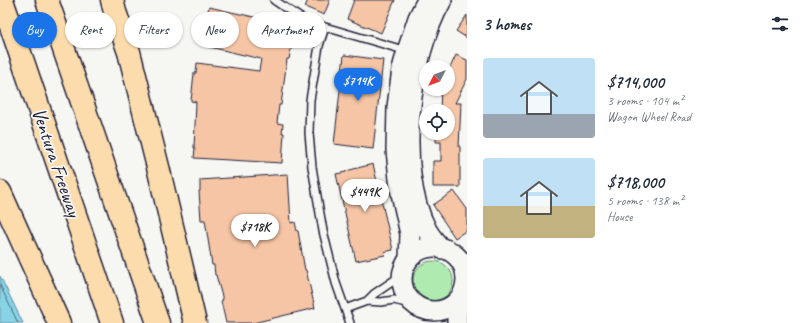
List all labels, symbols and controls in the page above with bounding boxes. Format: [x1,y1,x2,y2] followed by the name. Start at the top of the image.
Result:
[12,12,57,48] chip: Buy
[65,12,116,48] chip: Rent
[124,12,183,48] chip: Filters
[191,12,239,48] chip: New
[247,12,326,48] chip: Apartment
[769,13,791,35] icon: filters
[483,14,531,35] text: 3 homes
[419,60,455,96] north arrow
[419,60,455,140] map controls
[330,68,386,102] pin: $714K
[607,72,664,93] text: $714,000
[343,73,373,89] text: $714K
[515,74,563,122] icon: home
[607,93,683,109] text: 3 rooms · 104 m²
[26,104,88,222] street label: Ventura Freeway
[419,104,455,140] button: locate
[607,109,691,125] text: Wagon Wheel Road
[607,172,664,193] text: $718,000
[515,174,563,222] icon: home
[337,179,393,213] pin: $449K
[350,184,380,200] text: $449K
[607,193,683,209] text: 5 rooms · 138 m²
[607,209,632,225] text: House
[227,214,283,248] pin: $718K
[240,219,270,235] text: $718K

